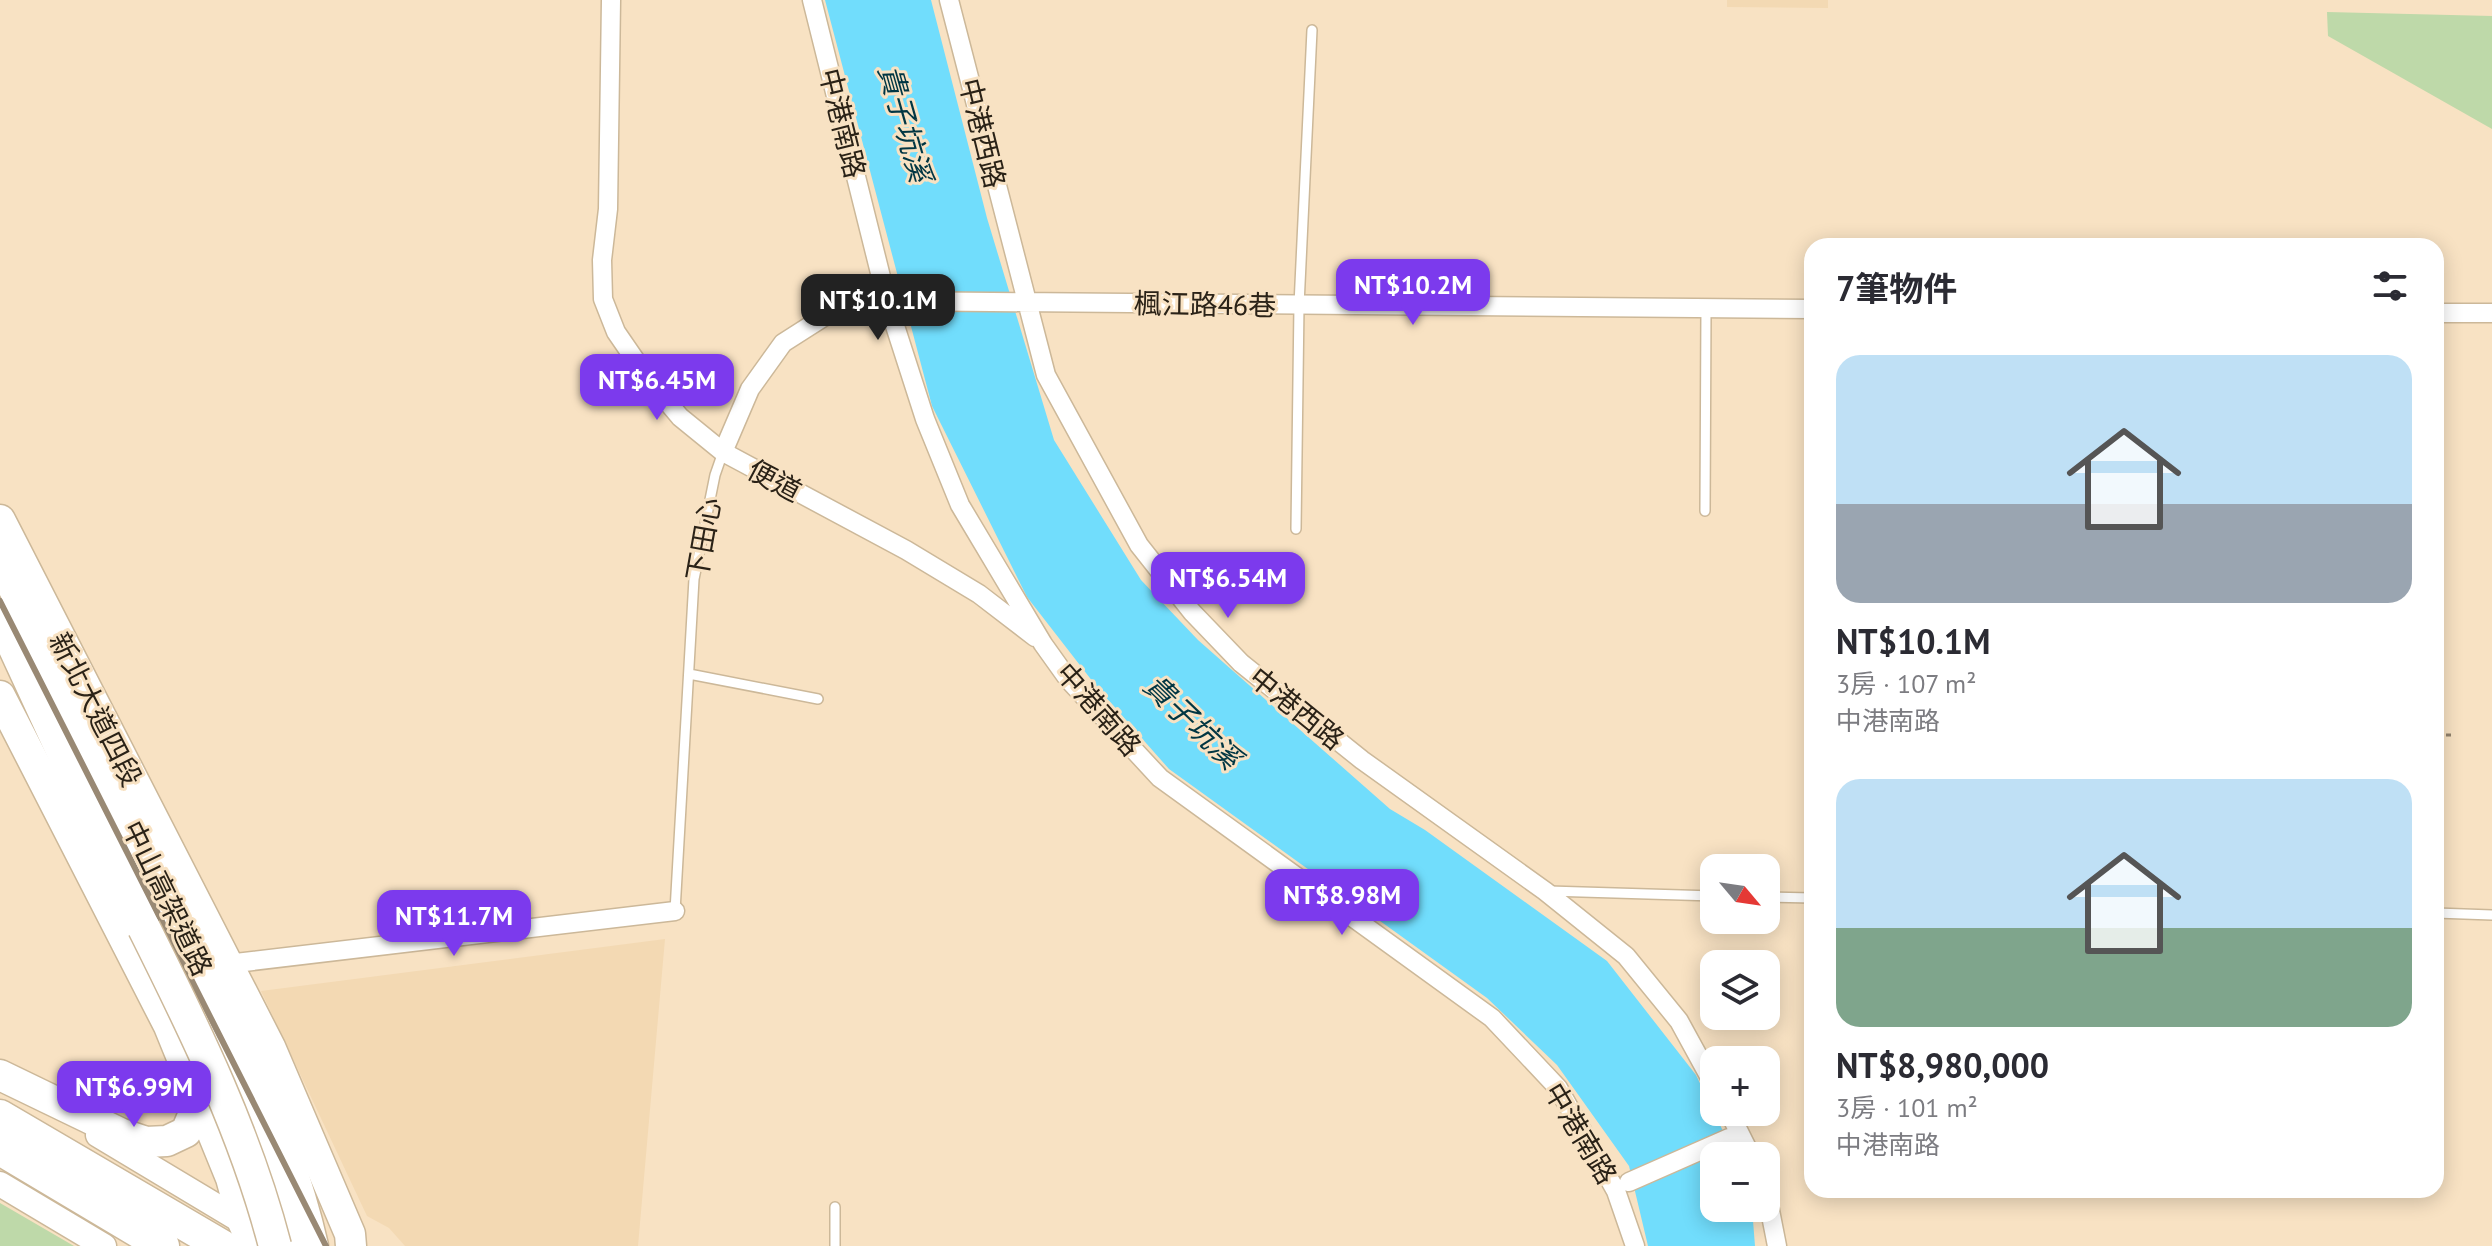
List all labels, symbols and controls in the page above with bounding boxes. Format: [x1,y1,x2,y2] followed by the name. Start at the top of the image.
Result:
[871,60,942,190] water label: 貴子坑溪
[812,64,874,182] street label: 中港南路
[952,74,1014,192] street label: 中港西路
[1330,259,1496,327] pin: NT$10.2M
[2368,264,2412,308] icon: filters
[1836,266,1957,310] text: 7筆物件
[1354,268,1472,301] text: NT$10.2M
[795,274,961,342] pin: NT$10.1M
[819,283,937,316] text: NT$10.1M
[1133,284,1277,324] street label: 楓江路46巷
[574,354,740,422] pin: NT$6.45M
[598,363,716,396] text: NT$6.45M
[2052,407,2196,551] icon: home
[742,451,808,509] street label: 便道
[677,494,729,584] street label: 下田心
[1145,552,1311,620] pin: NT$6.54M
[1169,561,1287,594] text: NT$6.54M
[1836,619,1990,663] text: NT$10.1M
[41,626,151,792] street label: 新北大道四段
[1048,655,1150,763] street label: 中港南路
[1242,658,1352,758] street label: 中港西路
[1136,665,1253,779] water label: 貴子坑溪
[1836,667,1976,700] text: 3房 · 107 m²
[1836,704,1940,737] text: 中港南路
[115,814,221,982] street label: 中山高架道路
[2052,831,2196,975] icon: home
[1700,854,1780,934] north arrow
[1700,854,1780,1222] map controls
[1259,869,1425,937] pin: NT$8.98M
[1283,878,1401,911] text: NT$8.98M
[371,890,537,958] pin: NT$11.7M
[395,899,513,932] text: NT$11.7M
[1700,950,1780,1030] button: layers
[1836,1043,2049,1087] text: NT$8,980,000
[1700,1046,1780,1126] button: +
[51,1061,217,1129] pin: NT$6.99M
[75,1070,193,1103] text: NT$6.99M
[1536,1075,1626,1191] street label: 中港南路
[1836,1091,1978,1124] text: 3房 · 101 m²
[1836,1128,1940,1161] text: 中港南路
[1700,1142,1780,1222] button: −

